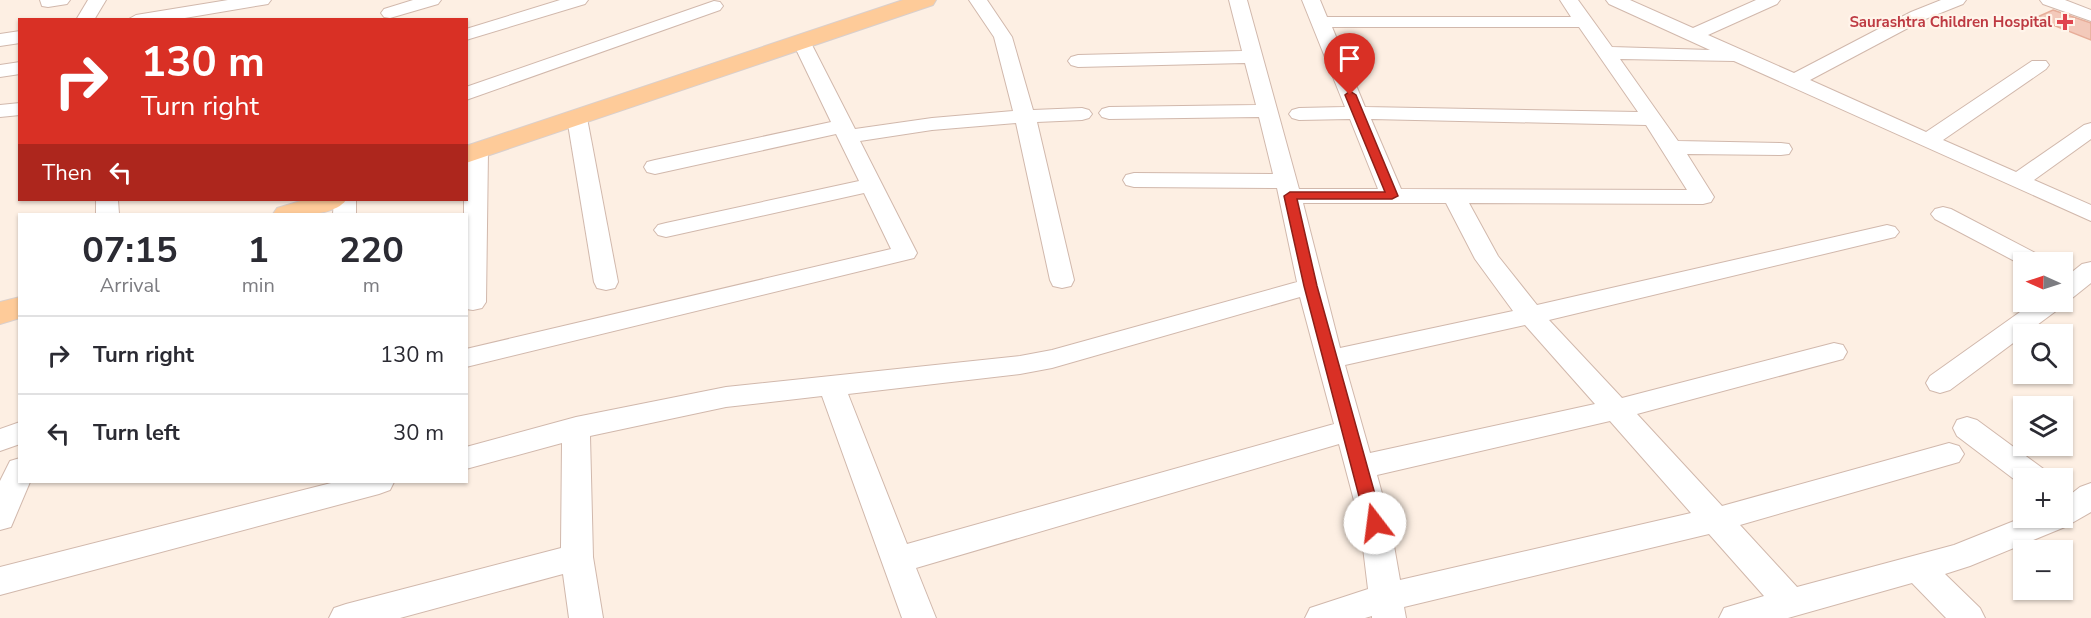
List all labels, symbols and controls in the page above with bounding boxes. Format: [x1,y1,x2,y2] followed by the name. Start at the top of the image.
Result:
[1849,12,2052,32] place label: Saurashtra Children Hospital
[2056,13,2074,31] marker: Saurashtra Children Hospital
[1324,33,1375,95] pin
[141,34,265,91] text: 130 m
[42,42,120,120] icon: right
[1333,42,1366,75] icon: arrive
[141,88,259,125] text: Turn right
[104,156,137,189] icon: left
[42,158,92,188] text: Then
[82,226,178,275] text: 07:15
[247,226,269,275] text: 1
[339,226,404,275] text: 220
[2013,252,2073,312] north arrow
[2013,252,2073,600] map controls
[100,272,160,299] text: Arrival
[242,272,275,299] text: min
[363,272,380,299] text: m
[2013,324,2073,384] button: search
[42,339,75,372] icon: right
[93,340,194,370] text: Turn right
[380,340,444,370] text: 130 m
[2013,396,2073,456] button: layers
[42,417,75,450] icon: left
[93,418,180,448] text: Turn left
[393,418,444,448] text: 30 m
[2013,468,2073,528] button: +
[1343,491,1407,555] position arrow
[2013,540,2073,600] button: −

